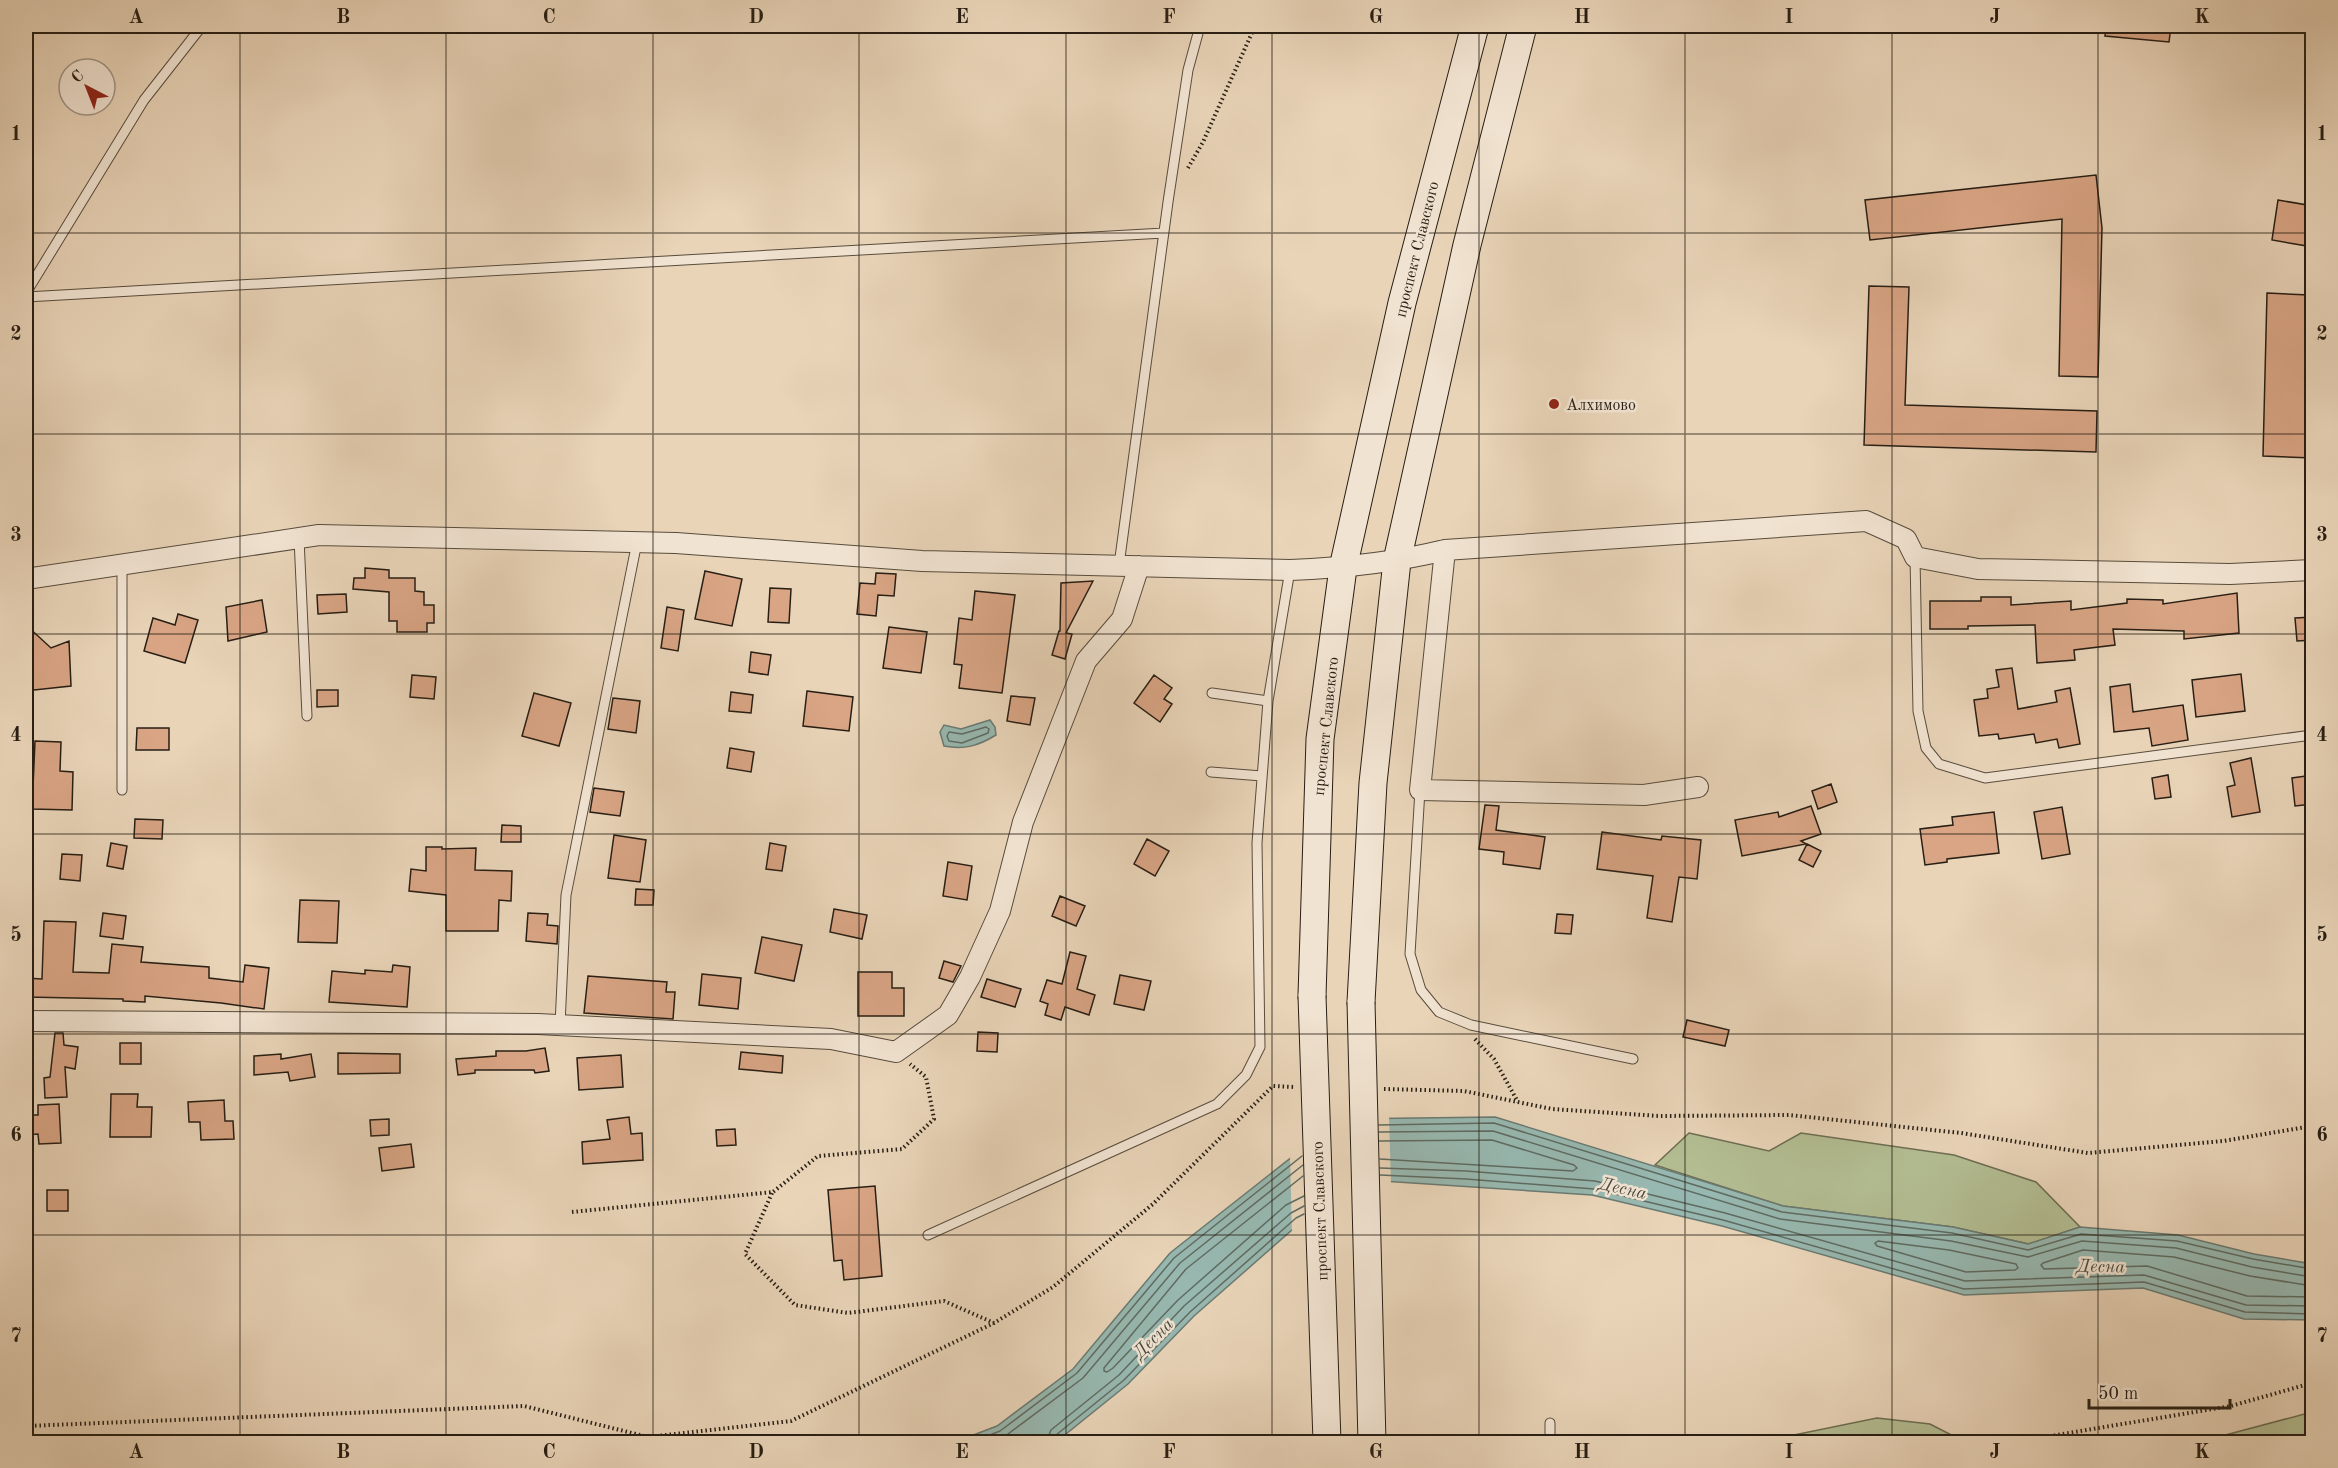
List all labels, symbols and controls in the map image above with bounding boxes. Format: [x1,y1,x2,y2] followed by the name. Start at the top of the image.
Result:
[128,8,144,28] text: A
[336,8,350,28] text: B
[542,8,556,28] text: C
[748,8,764,28] text: D
[955,8,969,28] text: E
[1162,8,1176,28] text: F
[1369,8,1383,28] text: G
[1574,8,1590,28] text: H
[1785,8,1793,28] text: I
[1990,8,2001,28] text: J
[2194,8,2210,28] text: K
[57,57,117,117] north arrow
[69,68,88,87] text: С
[10,125,22,145] text: 1
[2316,125,2328,145] text: 1
[1393,180,1443,319] street label: проспект Славского
[10,325,22,345] text: 2
[2316,325,2328,345] text: 2
[1547,397,1561,411] marker: Алхимово
[1566,398,1636,414] place label: Алхимово
[10,526,22,546] text: 3
[2316,526,2328,546] text: 3
[1312,656,1342,796] street label: проспект Славского
[10,726,22,746] text: 4
[2316,726,2328,746] text: 4
[10,925,22,946] text: 5
[2316,925,2328,946] text: 5
[10,1126,22,1146] text: 6
[2316,1126,2328,1146] text: 6
[1311,1141,1331,1281] street label: проспект Славского
[1595,1174,1649,1203] water label: Десна
[2075,1258,2126,1276] water label: Десна
[1129,1315,1177,1364] water label: Десна
[10,1327,22,1347] text: 7
[2316,1327,2328,1347] text: 7
[2089,1372,2230,1410] scale bar
[2098,1385,2138,1403] text: 50 m
[128,1443,144,1463] text: A
[336,1443,350,1463] text: B
[542,1443,556,1463] text: C
[748,1443,764,1463] text: D
[955,1443,969,1463] text: E
[1162,1443,1176,1463] text: F
[1369,1443,1383,1463] text: G
[1574,1443,1590,1463] text: H
[1785,1443,1793,1463] text: I
[1990,1443,2001,1463] text: J
[2194,1443,2210,1463] text: K

